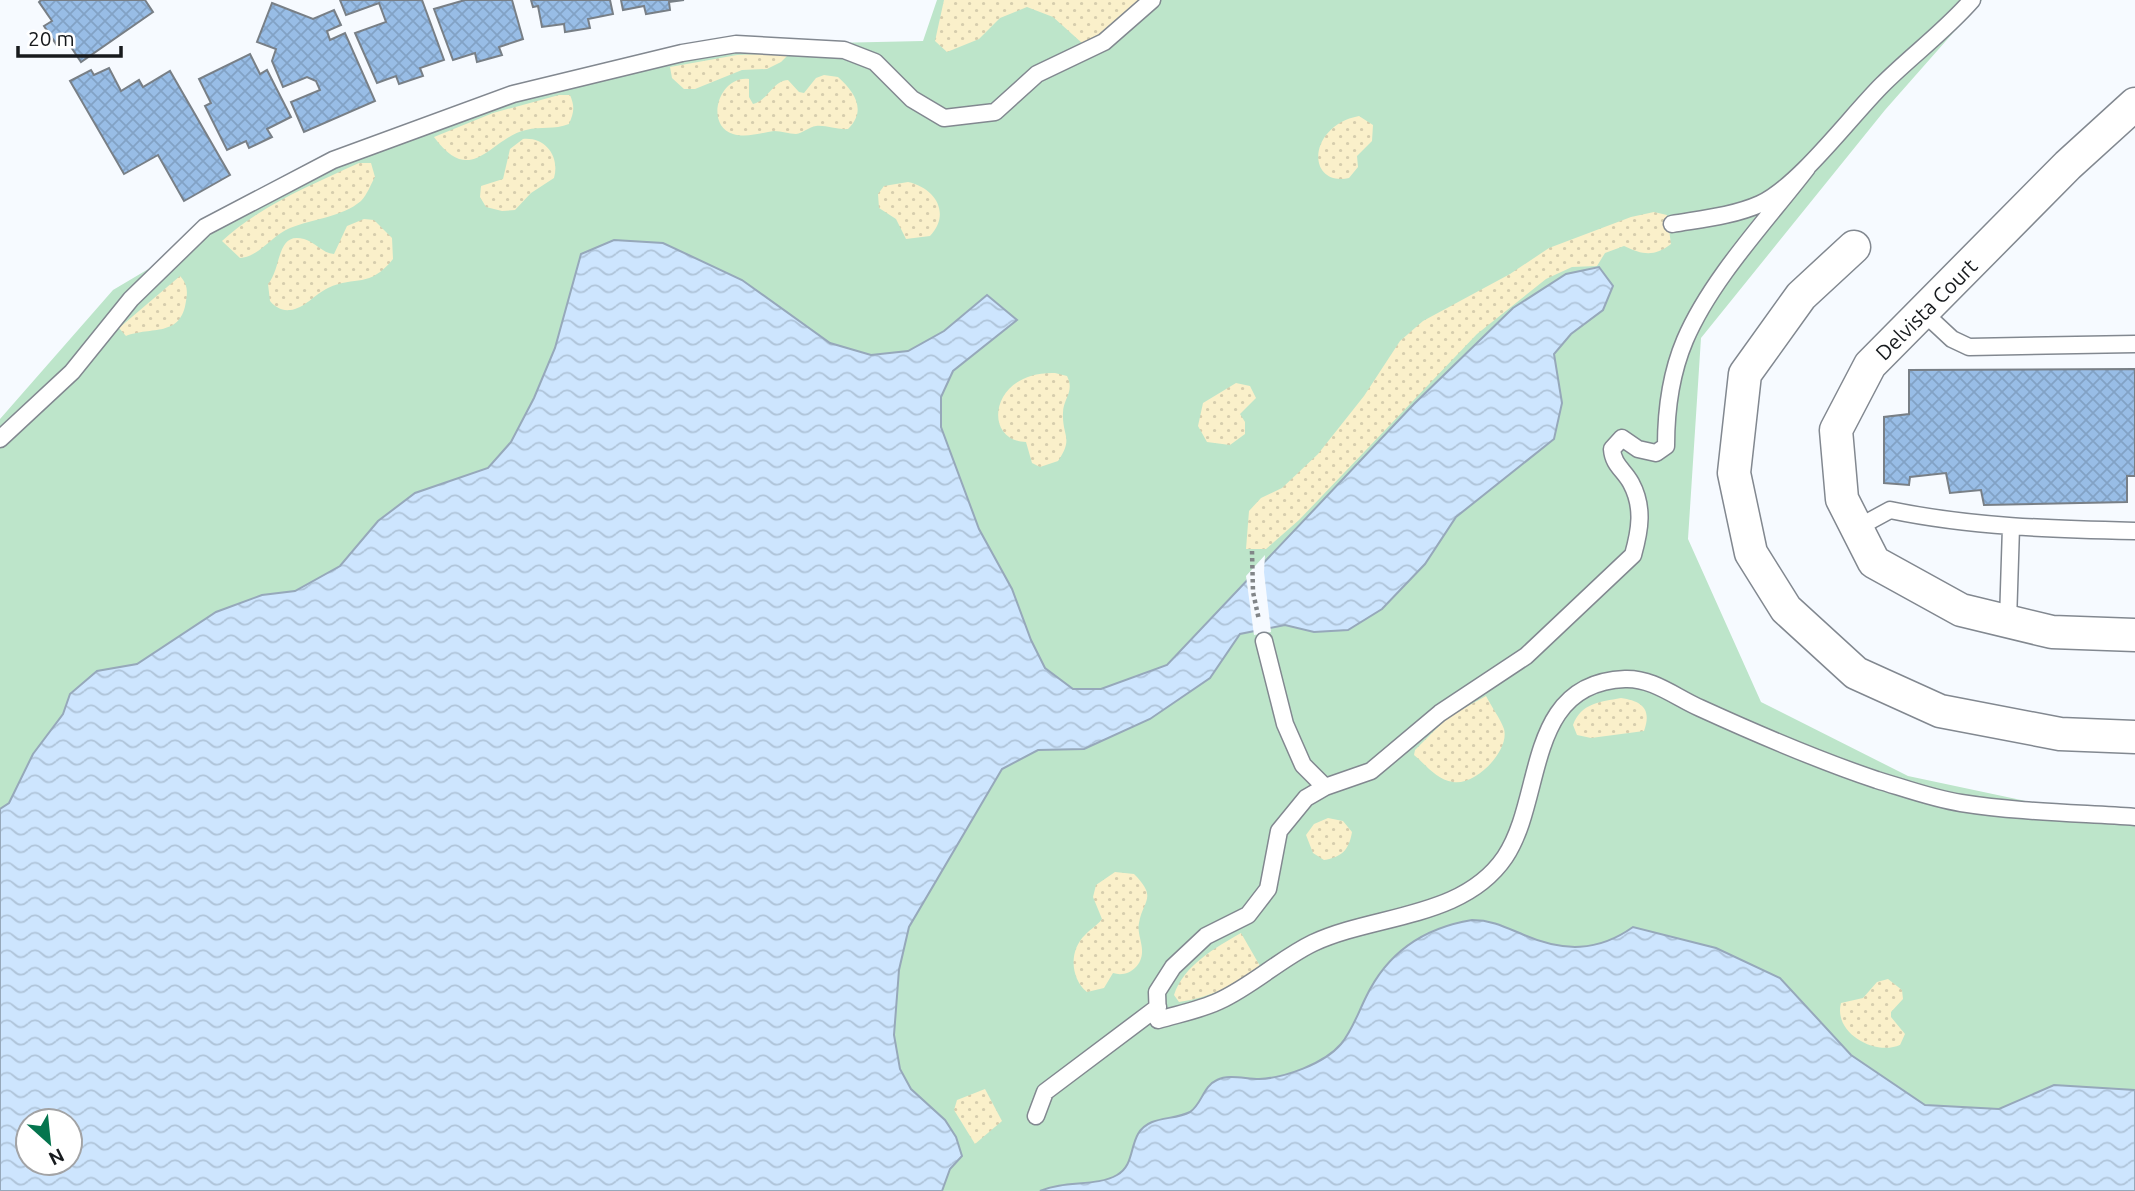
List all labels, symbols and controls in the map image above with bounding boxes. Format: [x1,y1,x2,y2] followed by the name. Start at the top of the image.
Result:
[18,14,121,58] scale bar
[28,26,75,50] text: 20 m
[1870,253,1982,365] street label: Delvista Court
[14,1107,84,1177] north arrow
[45,1144,68,1170] text: N

